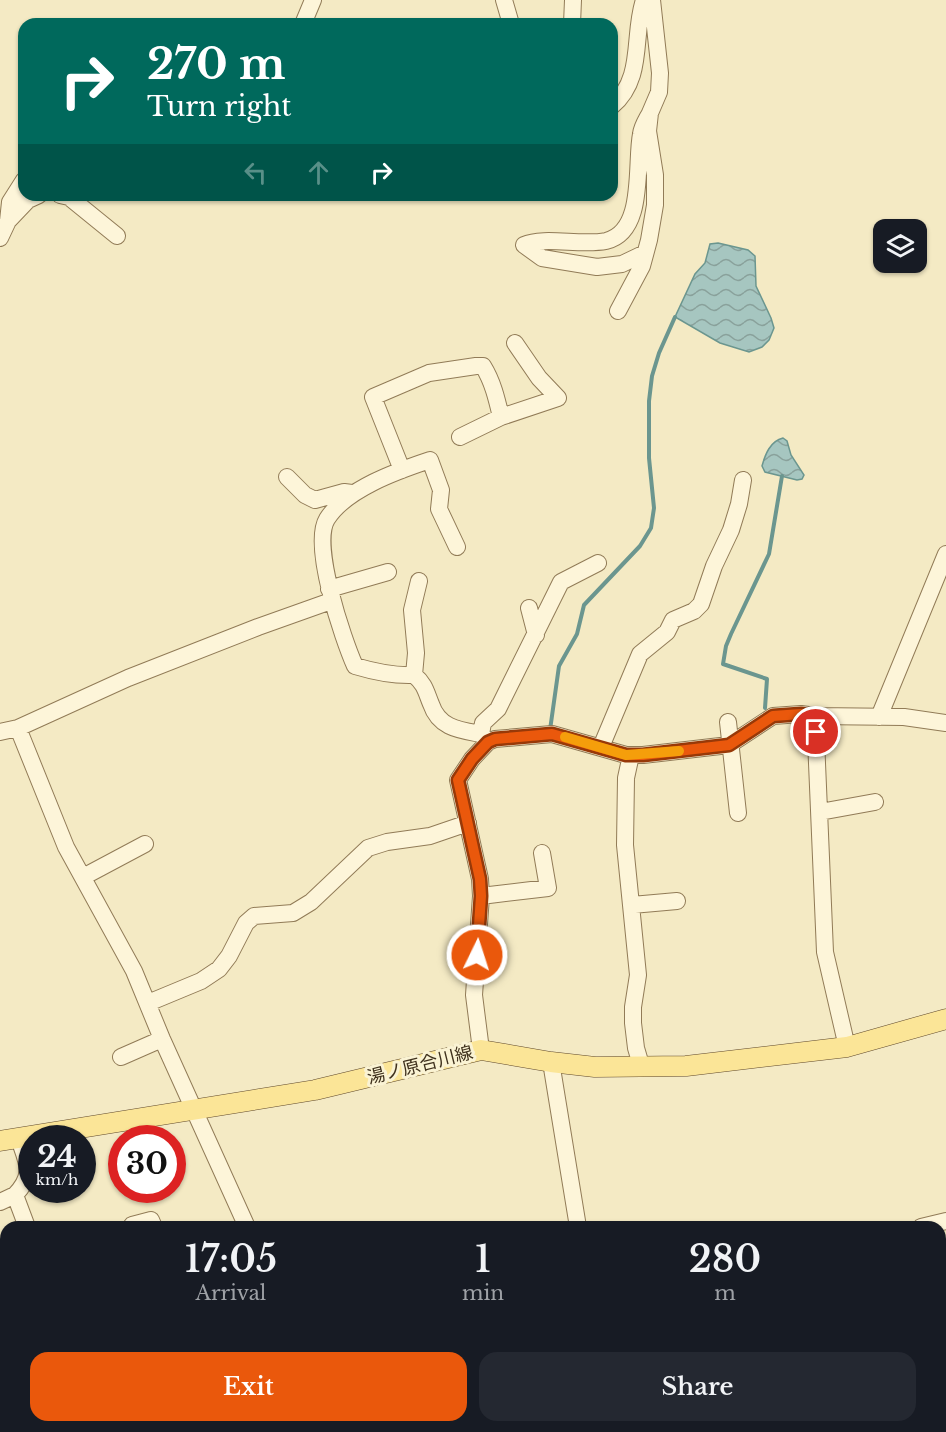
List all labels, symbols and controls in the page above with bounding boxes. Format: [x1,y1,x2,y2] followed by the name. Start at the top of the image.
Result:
[147,38,285,90] text: 270 m
[48,42,126,120] icon: right
[147,90,291,123] text: Turn right
[239,156,272,189] icon: left
[302,156,335,189] icon: ahead
[365,156,398,189] icon: right
[873,219,927,273] map controls
[873,219,927,273] button: layers
[790,706,841,757] pin
[799,715,832,748] icon: arrive
[445,923,509,987] position arrow
[365,1041,475,1089] street label: 湯ノ原合川線
[108,1125,186,1203] speed limit sign: 30
[37,1138,77,1175] text: 24
[36,1170,78,1189] text: km/h
[185,1237,277,1282] text: 17:05
[475,1237,491,1282] text: 1
[689,1237,761,1282] text: 280
[196,1281,266,1305] text: Arrival
[462,1281,504,1305] text: min
[714,1281,736,1305] text: m
[30,1352,467,1421] button: Exit
[479,1352,916,1421] button: Share

